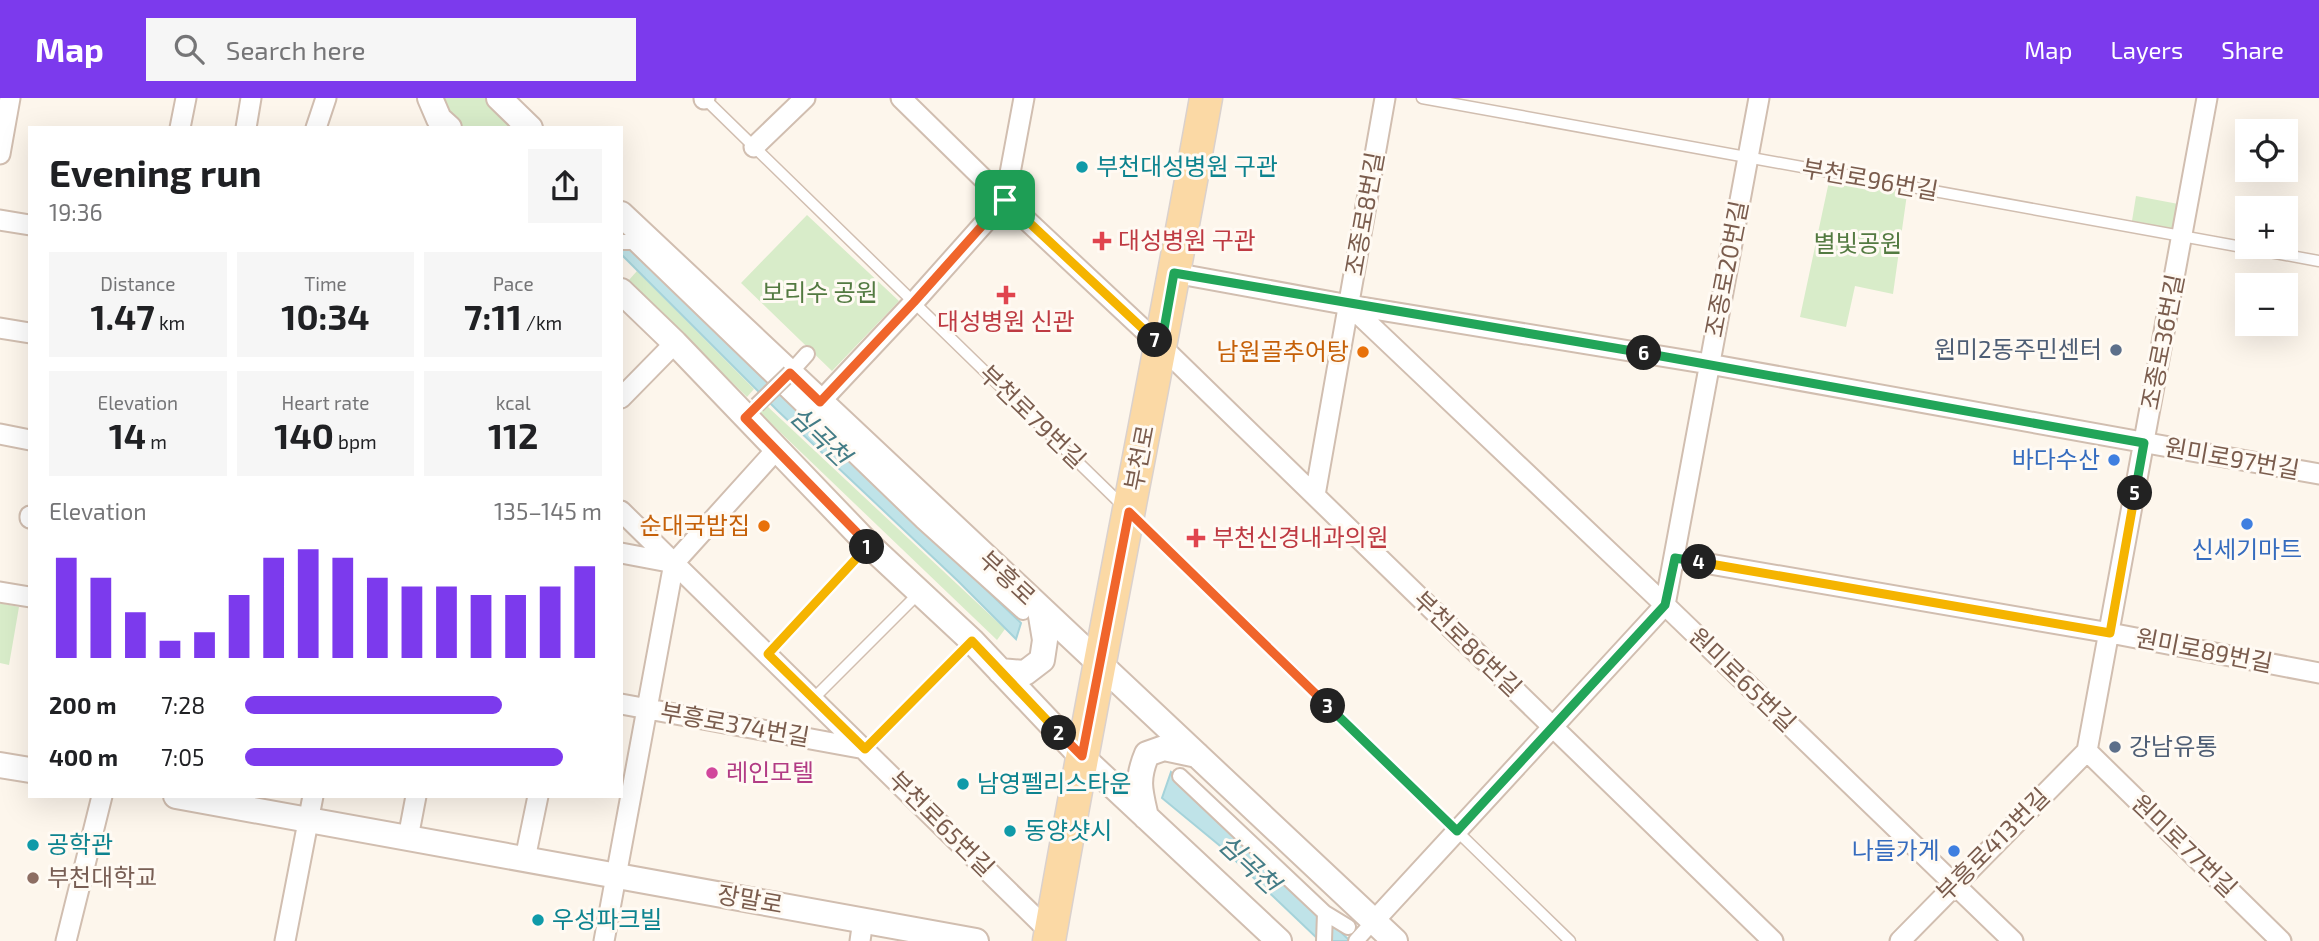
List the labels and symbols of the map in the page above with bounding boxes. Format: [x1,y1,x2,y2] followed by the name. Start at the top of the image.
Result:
[1338,150,1389,278] street label: 조종로8번길
[1096,151,1278,180] place label: 부천대성병원 구관
[1800,152,1941,205] street label: 부천로96번길
[1074,159,1090,175] marker: 부천대성병원 구관
[975,170,1035,230] pin
[1698,198,1753,339] street label: 조종로20번길
[1118,225,1256,254] place label: 대성병원 구관
[1814,228,1902,257] park label: 별빛공원
[1092,231,1112,251] marker: 대성병원 구관
[2134,271,2189,412] street label: 조종로36번길
[762,277,878,306] park label: 보리수 공원
[996,285,1016,305] marker: 대성병원 신관
[937,306,1075,335] place label: 대성병원 신관
[1138,322,1172,358] pin: 7
[1934,334,2102,363] place label: 원미2동주민센터
[1217,336,1349,365] place label: 남원골추어탕
[1626,336,1662,370] pin: 6
[2108,342,2124,358] marker: 원미2동주민센터
[1355,344,1371,360] marker: 남원골추어탕
[974,358,1092,474] street label: 부천로79번길
[784,399,860,473] water label: 심곡천
[1118,422,1159,493] street label: 부천로
[2163,431,2302,484] street label: 원미로97번길
[2012,444,2100,473] place label: 바다수산
[2106,452,2122,468] marker: 바다수산
[2118,476,2152,510] pin: 5
[640,510,750,539] place label: 순대국밥집
[2239,516,2255,532] marker: 신세기마트
[756,518,772,534] marker: 순대국밥집
[1212,522,1389,551] place label: 부천신경내과의원
[1186,528,1206,548] marker: 부천신경내과의원
[850,530,884,564] pin: 1
[2192,534,2302,563] place label: 신세기마트
[974,544,1042,610] street label: 부흥로
[1682,545,1716,580] pin: 4
[1408,584,1528,702] street label: 부천로86번길
[1684,621,1802,737] street label: 원미로65번길
[2133,622,2275,677] street label: 원미로89번길
[1310,688,1346,724] pin: 3
[658,696,812,751] street label: 부흥로374번길
[1042,716,1076,750] pin: 2
[2129,731,2217,760] place label: 강남유통
[2107,739,2123,755] marker: 강남유통
[726,757,814,786] place label: 레인모텔
[883,764,1001,882] street label: 부천로65번길
[704,765,720,781] marker: 레인모텔
[977,768,1132,797] place label: 남영펠리스타운
[955,776,971,792] marker: 남영펠리스타운
[1929,781,2055,907] street label: 부흥로413번길
[2126,788,2244,902] street label: 원미로77번길
[1024,815,1112,844] place label: 동양샷시
[1002,823,1018,839] marker: 동양샷시
[1213,827,1289,901] water label: 심곡천
[47,829,113,858] place label: 공학관
[1852,835,1940,864] place label: 나들가게
[25,837,41,853] marker: 공학관
[1946,843,1962,859] marker: 나들가게
[47,862,157,891] place label: 부천대학교
[25,870,41,886] marker: 부천대학교
[715,878,785,919] street label: 장말로
[552,904,662,933] place label: 우성파크빌
[530,912,546,928] marker: 우성파크빌

